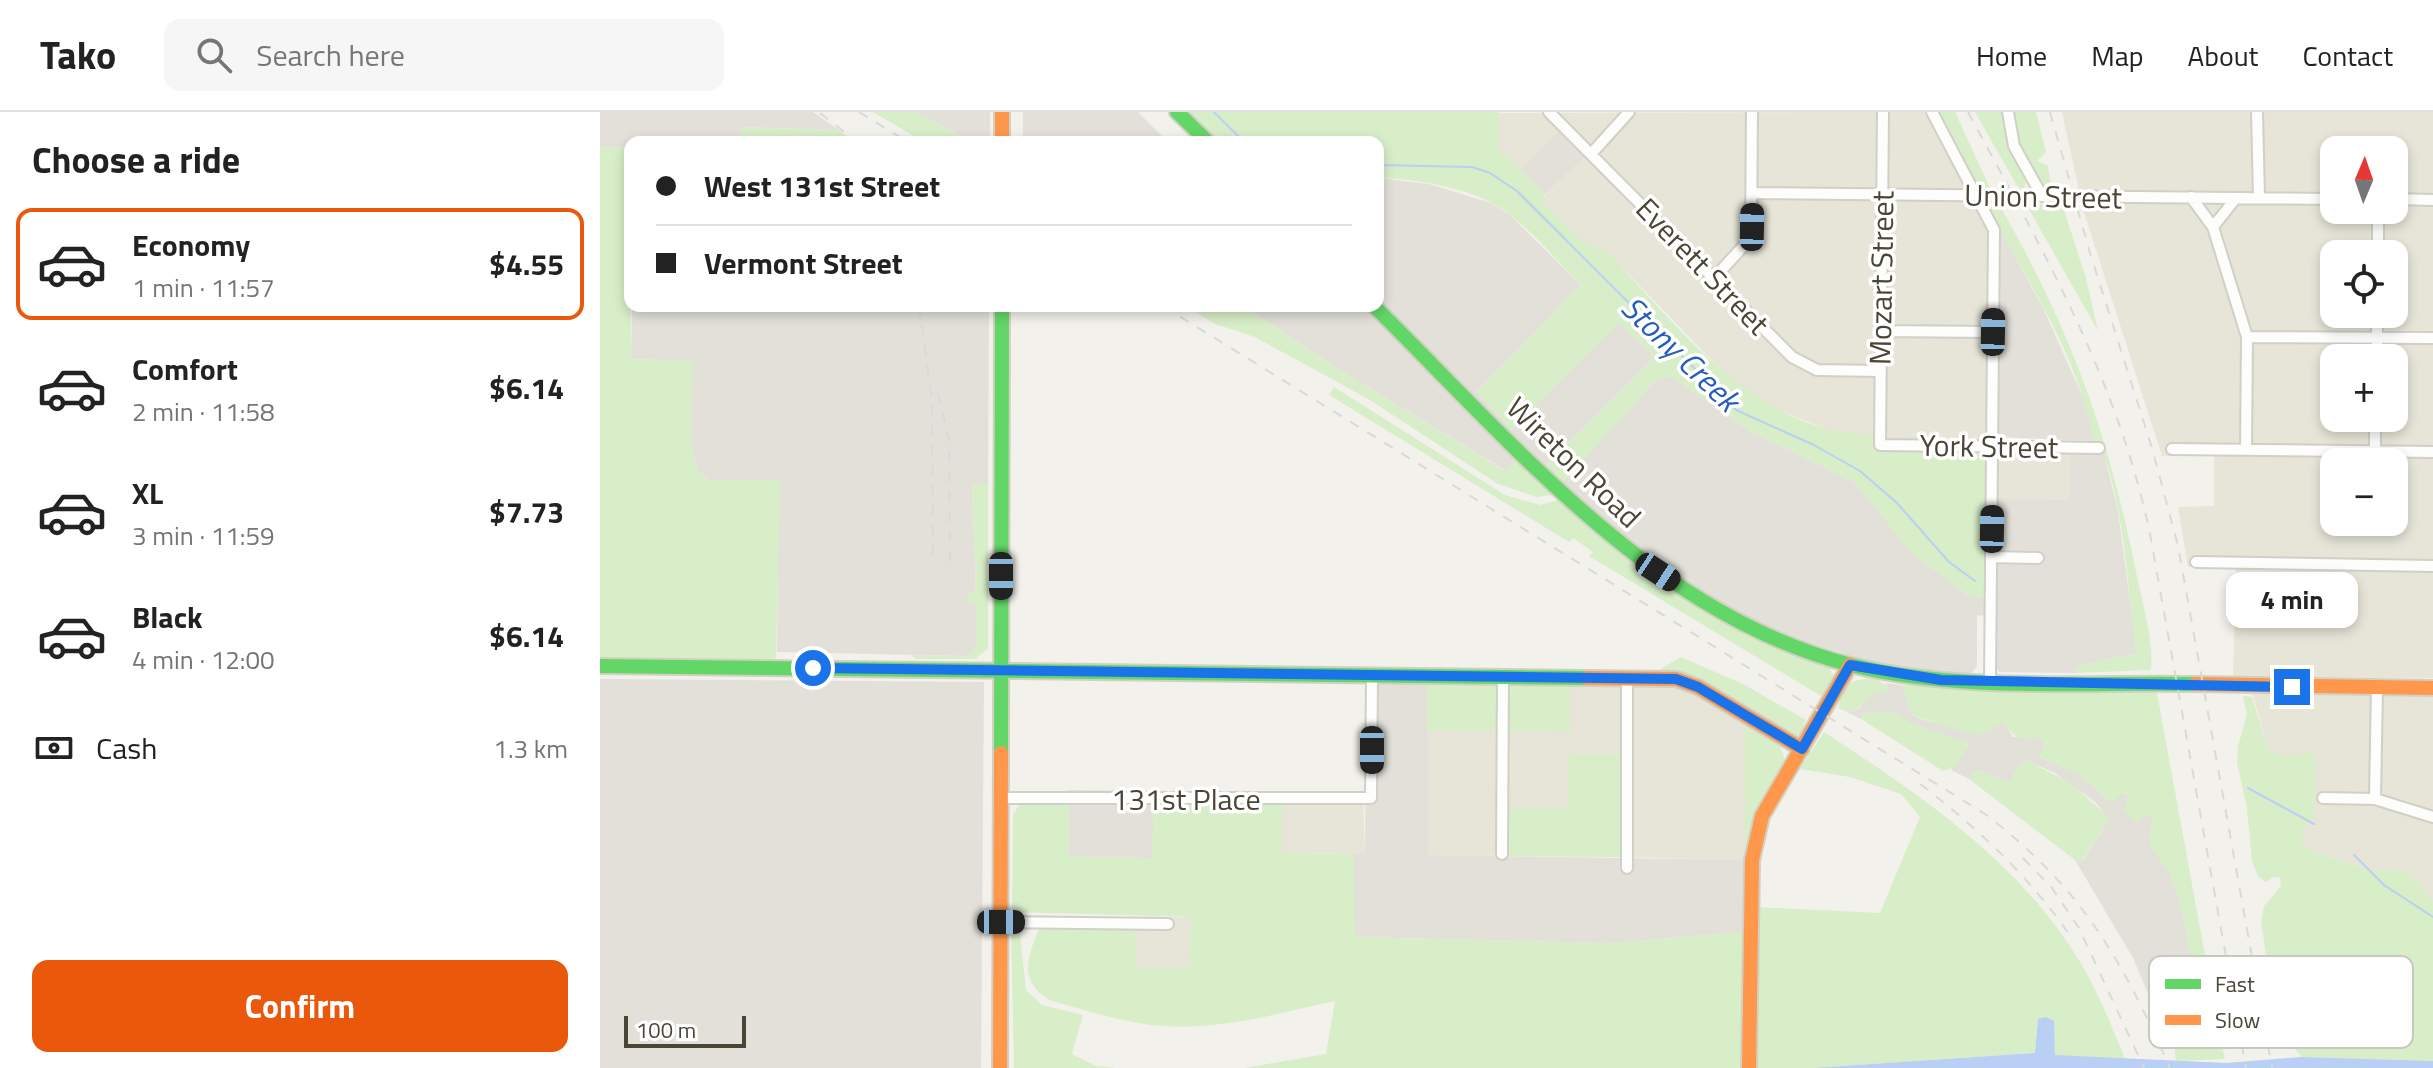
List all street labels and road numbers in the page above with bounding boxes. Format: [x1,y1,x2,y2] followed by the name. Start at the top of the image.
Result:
[1964,172,2123,220] street label: Union Street
[1625,187,1781,346] street label: Everett Street
[1856,190,1906,366] street label: Mozart Street
[1496,386,1652,538] street label: Wireton Road
[1919,422,2059,470] street label: York Street
[1111,776,1261,822] street label: 131st Place

